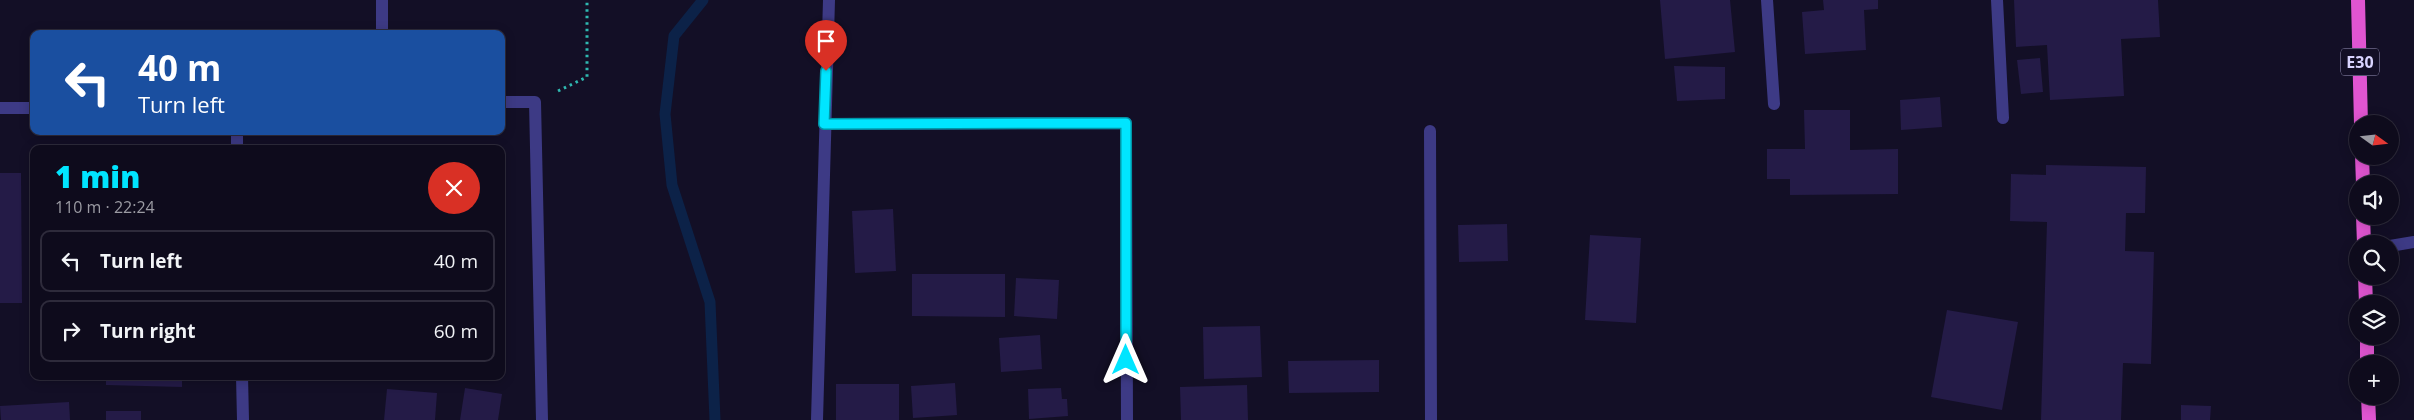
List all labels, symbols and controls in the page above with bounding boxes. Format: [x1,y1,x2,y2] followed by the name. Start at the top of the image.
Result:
[805,20,847,71] pin
[812,27,840,55] icon: arrive
[138,44,221,91] text: 40 m
[2341,48,2379,76] road number: E30
[55,50,120,115] icon: left
[138,89,225,119] text: Turn left
[2349,115,2399,165] north arrow
[2349,115,2399,405] map controls
[55,156,140,197] text: 1 min
[428,162,480,214] button: close
[2349,175,2399,225] button: sound
[55,196,155,218] text: 110 m · 22:24
[2349,235,2399,285] button: search
[57,247,85,275] icon: left
[100,248,182,274] text: Turn left
[434,248,478,274] text: 40 m
[2349,295,2399,345] button: layers
[57,317,85,345] icon: right
[100,318,195,344] text: Turn right
[434,318,478,344] text: 60 m
[1099,333,1151,385] position arrow
[2349,355,2399,405] button: +

